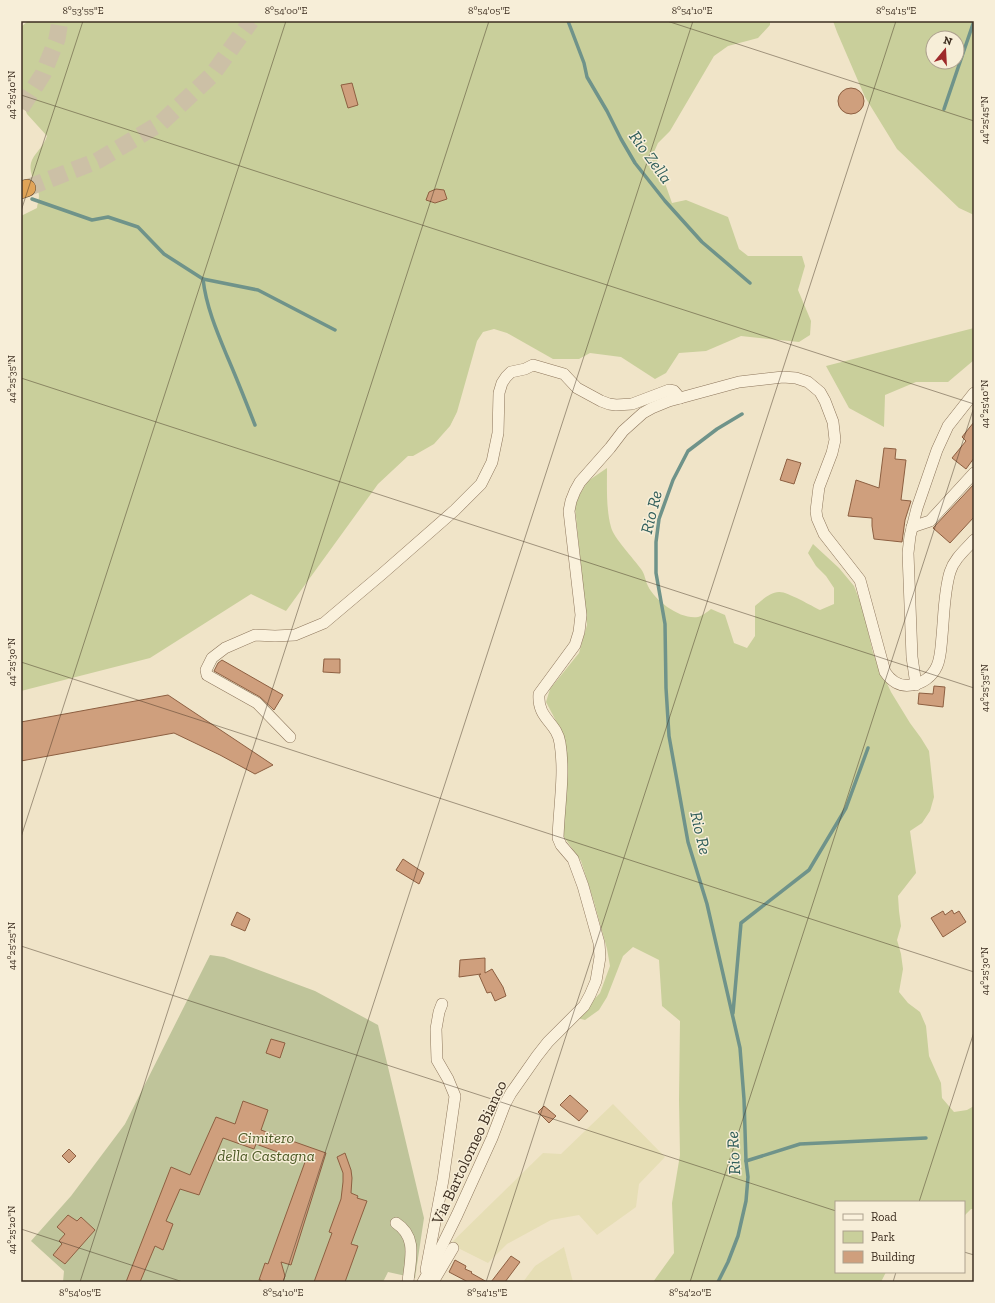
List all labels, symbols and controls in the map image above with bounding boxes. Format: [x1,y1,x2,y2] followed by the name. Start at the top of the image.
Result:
[62,5,104,17] text: 8°53'55"E
[265,5,307,17] text: 8°54'00"E
[468,5,510,17] text: 8°54'05"E
[672,5,712,17] text: 8°54'10"E
[876,5,916,17] text: 8°54'15"E
[925,30,965,70] north arrow
[942,33,955,49] text: N
[6,70,18,119] text: 44°25'40"N
[979,95,991,144] text: 44°25'45"N
[625,127,677,187] water label: Rio Zella
[6,354,18,403] text: 44°25'35"N
[979,379,991,428] text: 44°25'40"N
[636,488,666,536] water label: Rio Re
[6,637,18,686] text: 44°25'30"N
[979,663,991,712] text: 44°25'35"N
[686,809,716,857] water label: Rio Re
[6,921,18,970] text: 44°25'25"N
[979,946,991,995] text: 44°25'30"N
[427,1077,511,1228] street label: Via Bartolomeo Bianco
[217,1128,315,1165] park label: Cimitero della Castagna
[722,1131,744,1175] water label: Rio Re
[835,1201,965,1273] legend
[6,1205,18,1254] text: 44°25'20"N
[871,1210,897,1224] text: Road
[871,1230,896,1244] text: Park
[871,1250,915,1264] text: Building
[59,1287,101,1299] text: 8°54'05"E
[263,1287,303,1299] text: 8°54'10"E
[467,1287,507,1299] text: 8°54'15"E
[669,1287,711,1299] text: 8°54'20"E

